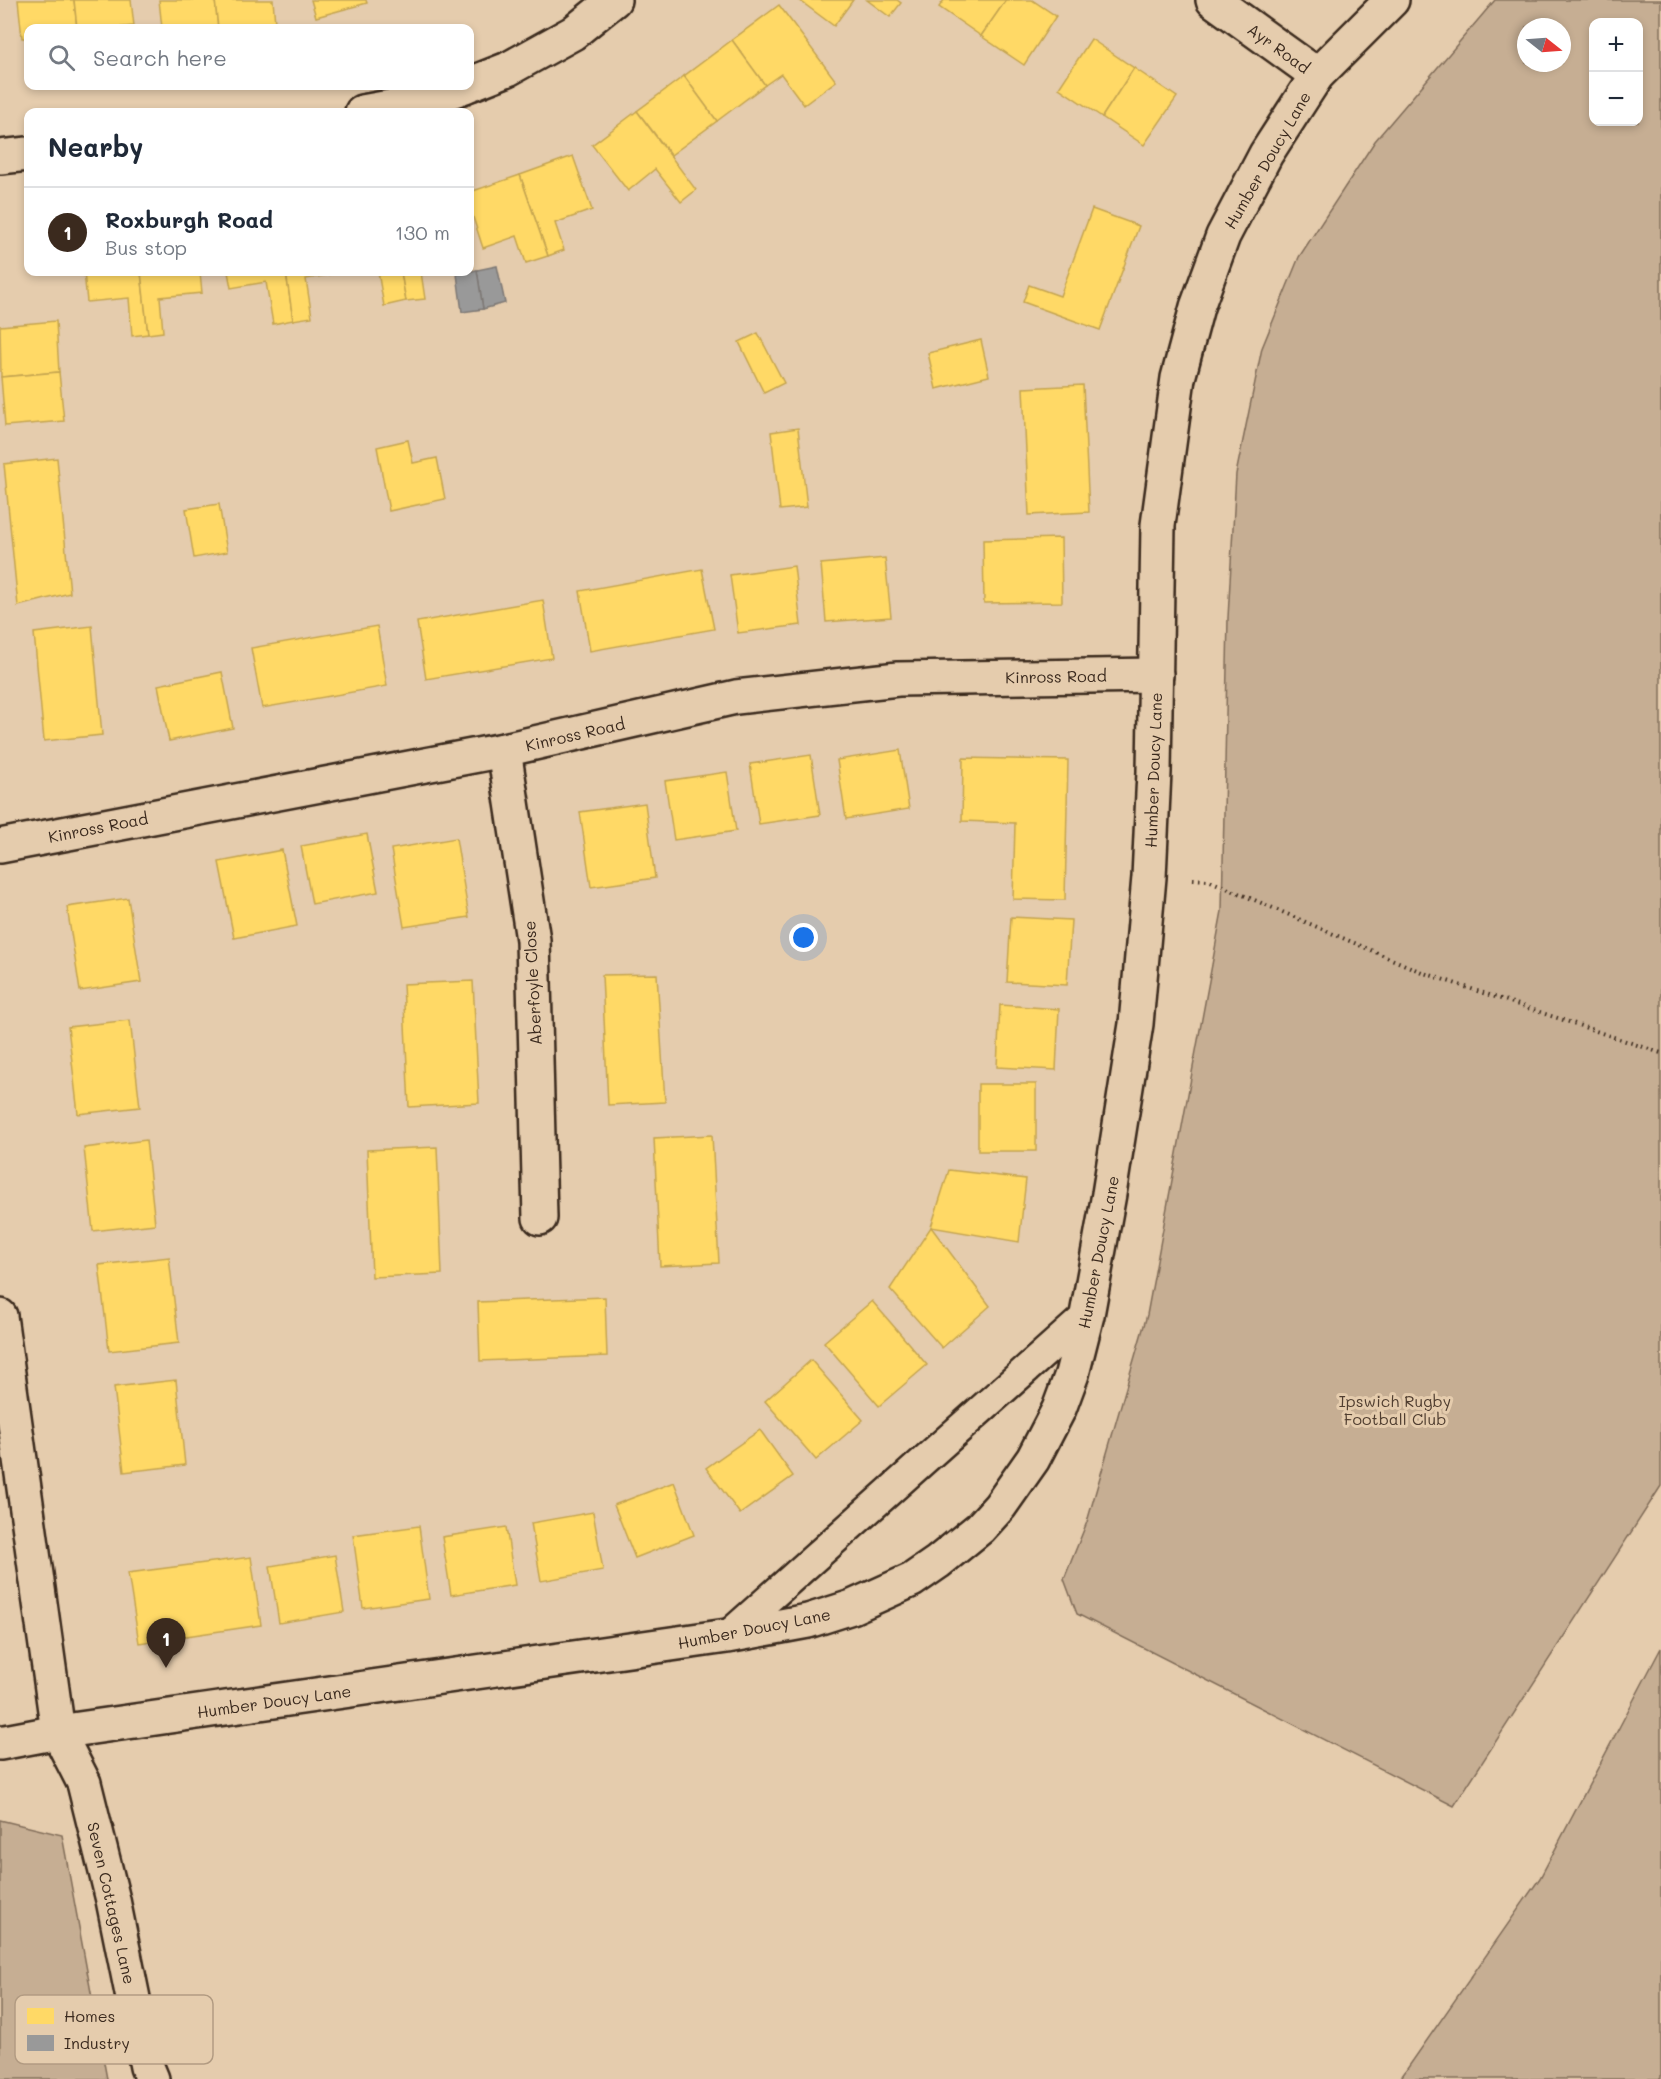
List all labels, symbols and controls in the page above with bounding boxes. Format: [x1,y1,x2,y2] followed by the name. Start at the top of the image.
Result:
[1244,18,1314,78] street label: Ayr Road
[1517,18,1571,72] north arrow
[1589,18,1643,126] map controls
[1589,18,1643,72] button: +
[24,24,474,90] search box
[45,41,78,74] icon: search
[93,43,227,72] text: Search here
[1589,72,1643,126] button: −
[1219,87,1315,233] street label: Humber Doucy Lane
[48,130,143,164] text: Nearby
[105,205,273,234] text: Roxburgh Road
[63,219,72,245] text: 1
[395,219,450,245] text: 130 m
[105,234,187,260] text: Bus stop
[1005,665,1107,687] street label: Kinross Road
[1140,692,1166,848] street label: Humber Doucy Lane
[523,712,627,756] street label: Kinross Road
[46,807,150,847] street label: Kinross Road
[518,920,546,1046] street label: Aberfoyle Close
[789,923,818,952] your location
[1073,1174,1123,1330] street label: Humber Doucy Lane
[1339,1390,1451,1429] park label: Ipswich Rugby Football Club
[676,1603,832,1653] street label: Humber Doucy Lane
[146,1618,186,1668] pin: 1
[196,1680,352,1722] street label: Humber Doucy Lane
[83,1820,141,1986] street label: Seven Cottages Lane
[15,1995,213,2064] legend
[64,2005,115,2026] text: Homes
[64,2032,130,2053] text: Industry

